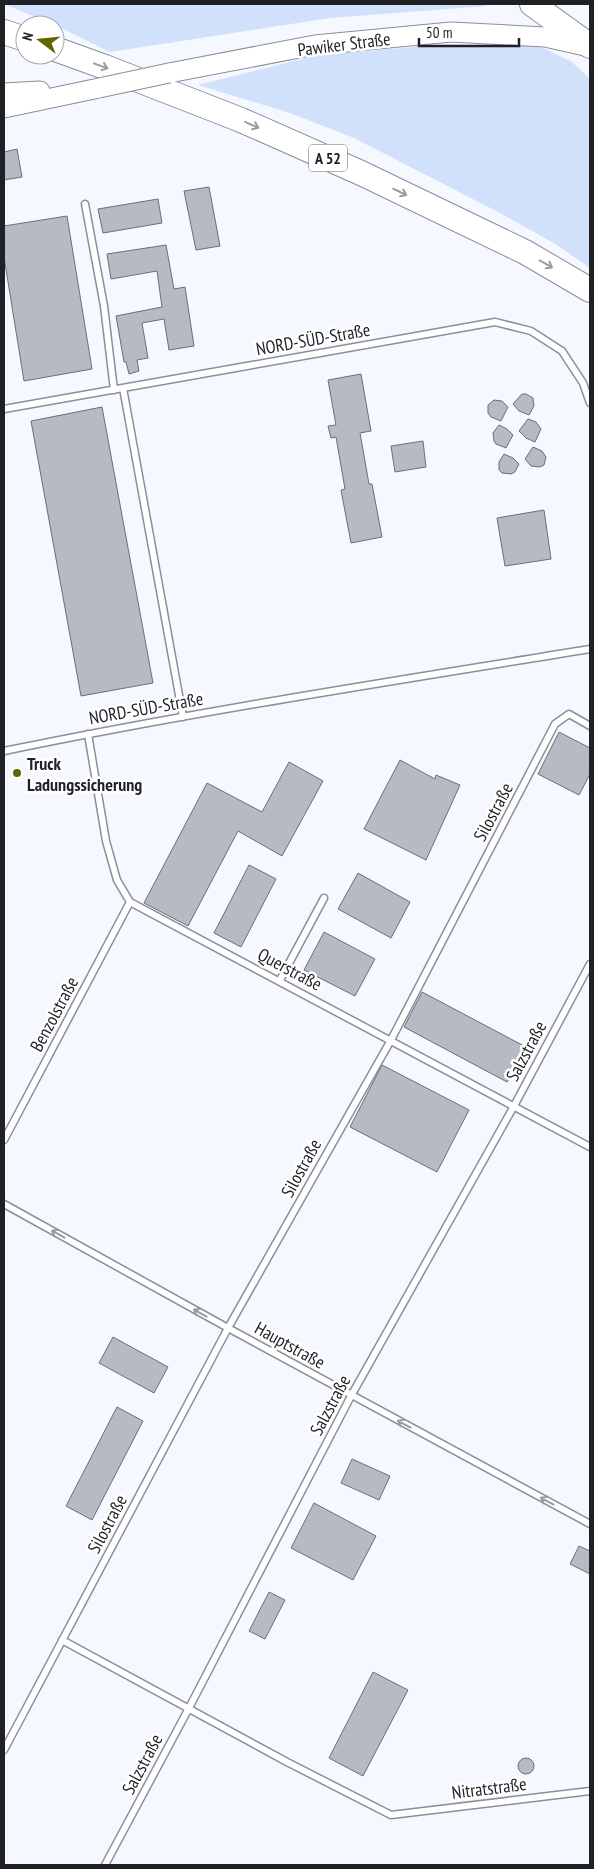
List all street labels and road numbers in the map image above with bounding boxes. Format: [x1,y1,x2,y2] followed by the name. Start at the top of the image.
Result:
[296,27,392,61] street label: Pawiker Straße
[309,144,347,172] road number: A 52
[254,318,372,360] street label: NORD-SÜD-Straße
[87,687,205,729] street label: NORD-SÜD-Straße
[468,779,518,845] street label: Silostraße
[254,943,326,995] street label: Querstraße
[25,973,83,1055] street label: Benzolstraße
[501,1017,551,1085] street label: Salzstraße
[276,1135,326,1201] street label: Silostraße
[251,1316,329,1374] street label: Hauptstraße
[305,1371,355,1439] street label: Salzstraße
[82,1491,132,1557] street label: Silostraße
[117,1730,167,1798] street label: Salzstraße
[450,1772,528,1804] street label: Nitratstraße

